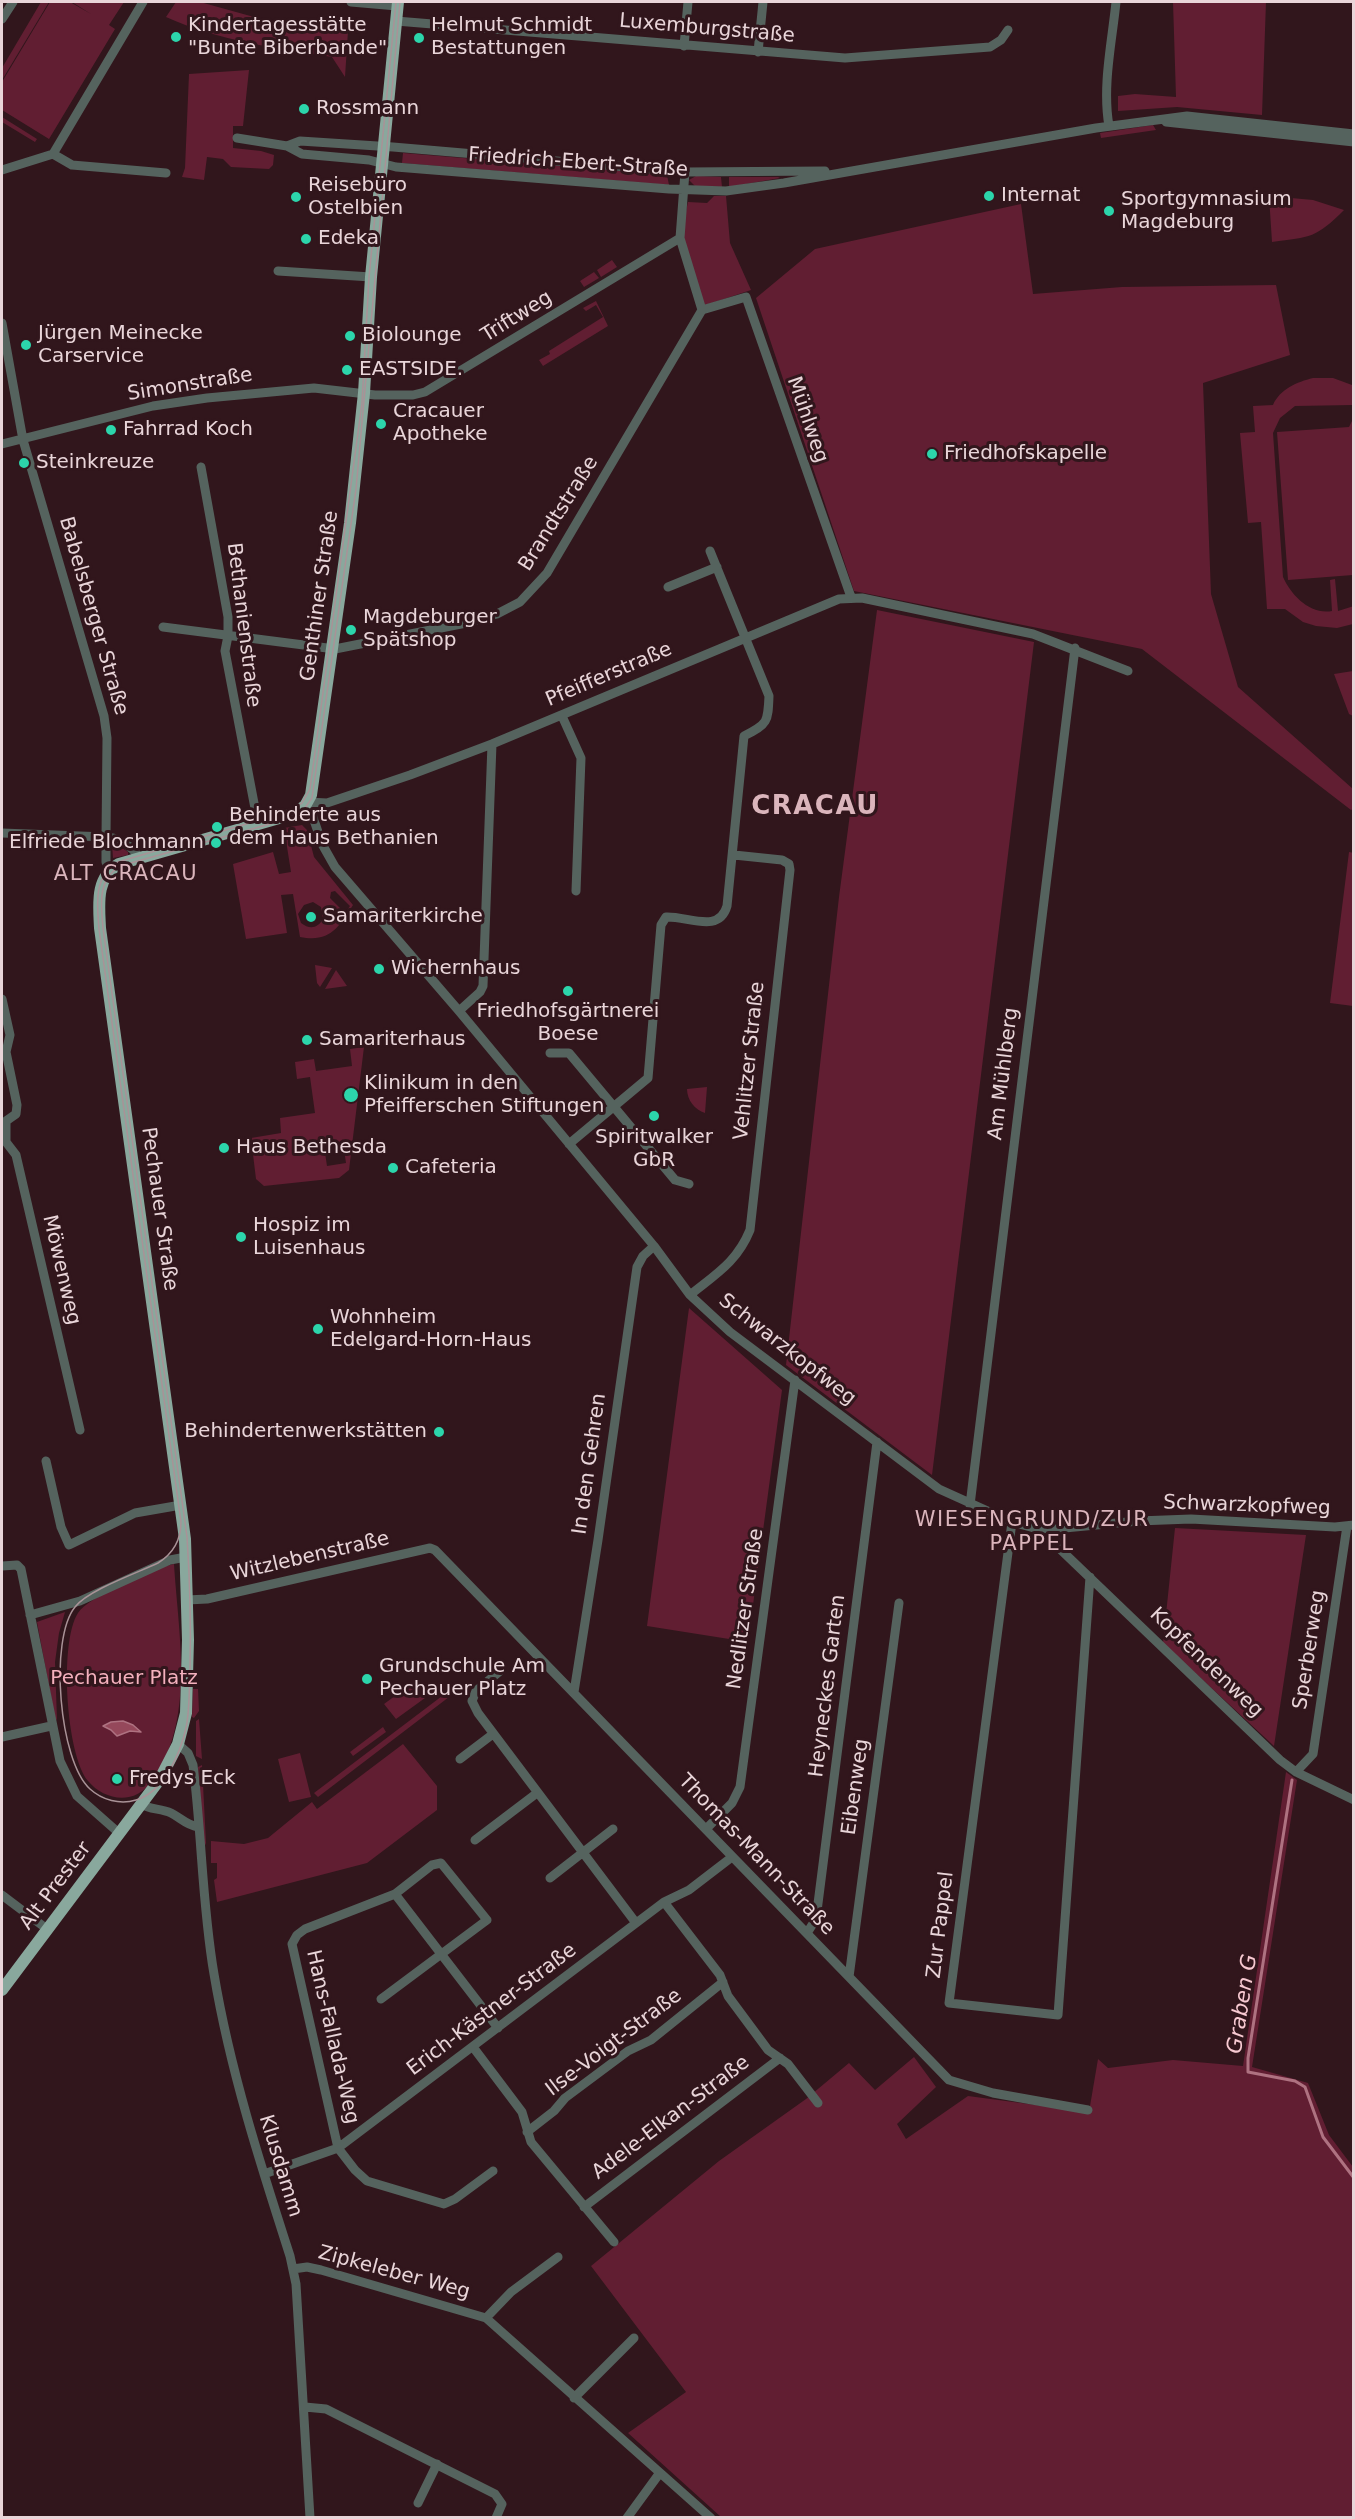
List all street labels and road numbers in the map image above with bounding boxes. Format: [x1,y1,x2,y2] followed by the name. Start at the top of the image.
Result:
[618,9,796,49] street label: Luxemburgstraße
[467,143,689,183] street label: Friedrich-Ebert-Straße
[477,286,557,348] street label: Triftweg
[126,363,254,407] street label: Simonstraße
[781,374,833,466] street label: Mühlweg
[514,452,604,576] street label: Brandtstraße
[296,509,344,683] street label: Genthiner Straße
[53,514,133,718] street label: Babelsberger Straße
[221,541,265,709] street label: Bethanienstraße
[542,638,676,712] street label: Pfeifferstraße
[730,980,770,1142] street label: Vehlitzer Straße
[984,1006,1024,1142] street label: Am Mühlberg
[136,1126,182,1292] street label: Pechauer Straße
[37,1213,85,1327] street label: Möwenweg
[714,1289,860,1411] street label: Schwarzkopfweg
[568,1392,612,1536] street label: In den Gehren
[1163,1491,1331,1521] street label: Schwarzkopfweg
[228,1527,392,1587] street label: Witzlebenstraße
[723,1527,769,1691] street label: Nedlitzer Straße
[1289,1589,1331,1711] street label: Sperberweg
[805,1593,851,1779] street label: Heyneckes Garten
[1144,1603,1268,1723] street label: Kopfendenweg
[837,1737,875,1837] street label: Eibenweg
[673,1770,839,1940] street label: Thomas-Mann-Straße
[15,1837,97,1935] street label: Alt Prester
[923,1870,959,1980] street label: Zur Pappel
[403,1939,581,2081] street label: Erich-Kästner-Straße
[300,1948,364,2126] street label: Hans-Fallada-Weg
[541,1984,687,2102] street label: Ilse-Voigt-Straße
[588,2051,754,2185] street label: Adele-Elkan-Straße
[253,2112,307,2220] street label: Klusdamm
[315,2241,473,2305] street label: Zipkeleber Weg

